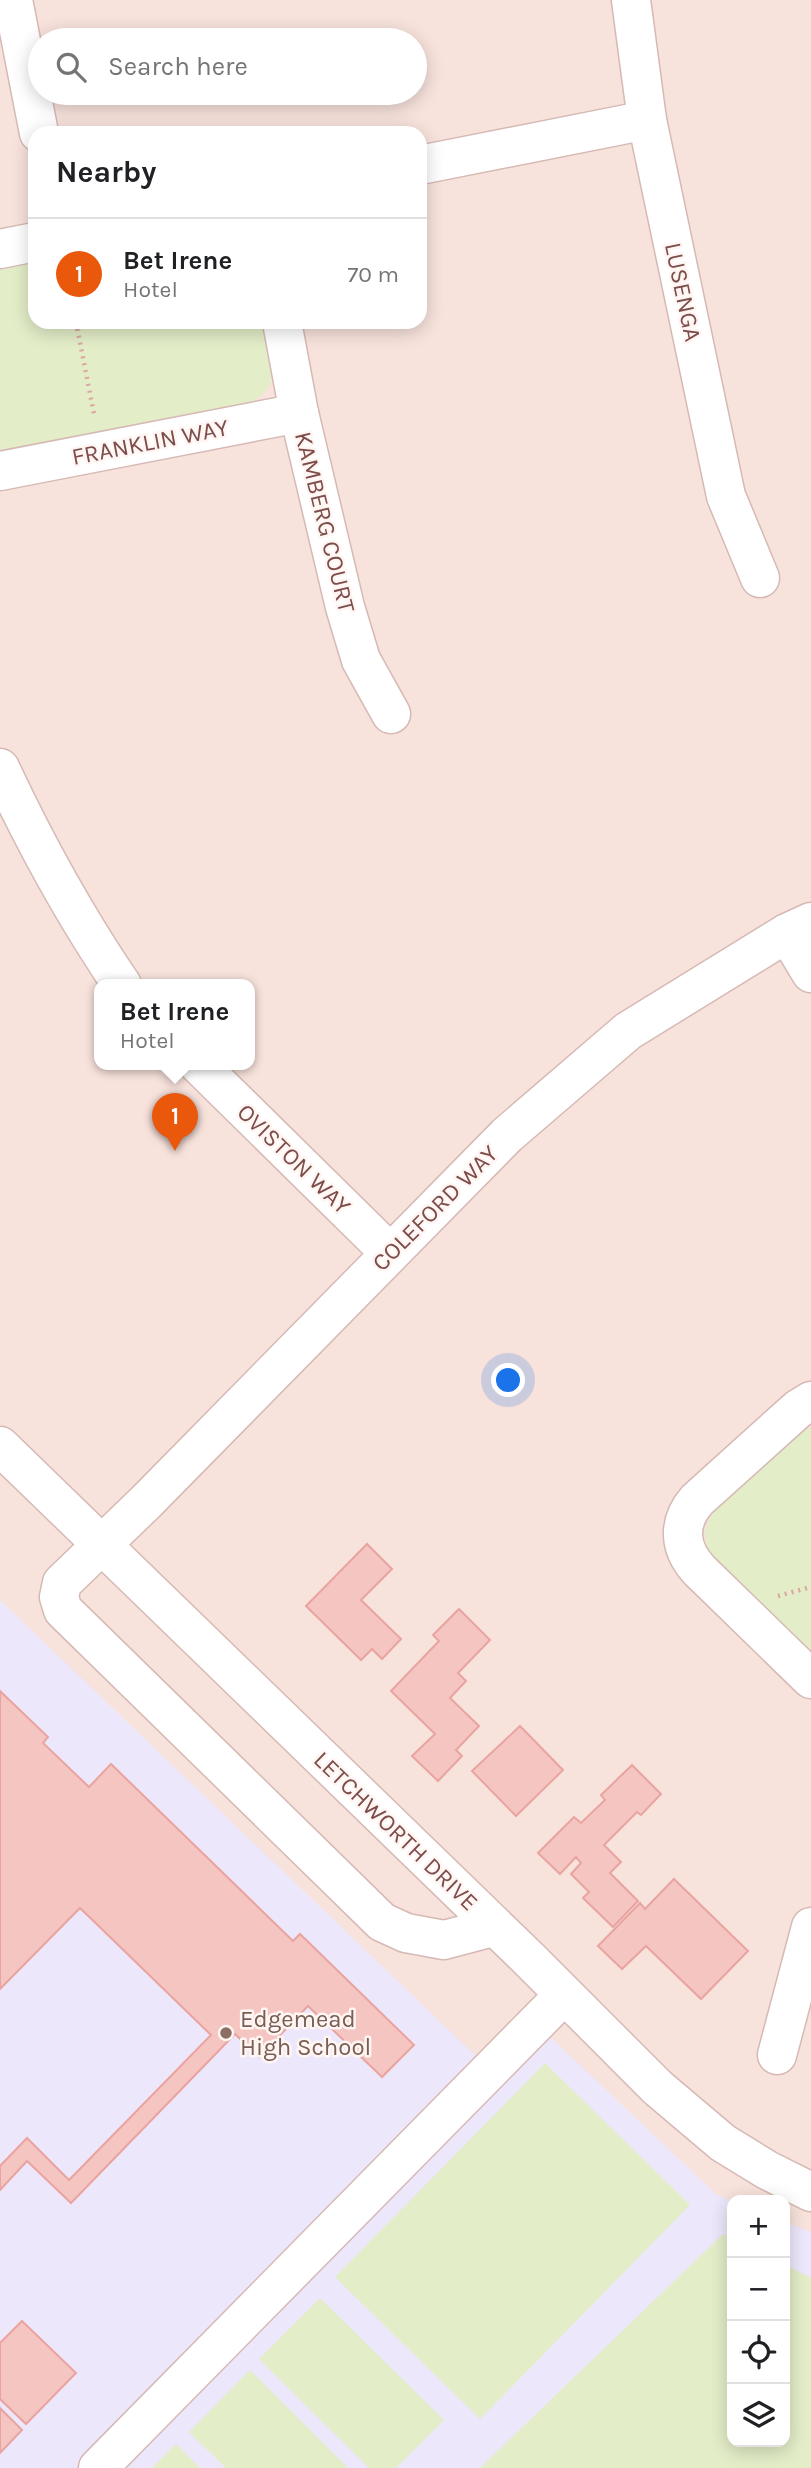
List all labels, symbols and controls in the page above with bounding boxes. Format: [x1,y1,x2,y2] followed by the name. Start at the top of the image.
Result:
[28,28,427,105] search box
[52,48,90,86] icon: search
[108,51,248,82] text: Search here
[56,154,156,190] text: Nearby
[659,240,707,344] street label: LUSENGA
[123,245,232,276] text: Bet Irene
[75,261,83,288] text: 1
[348,261,399,288] text: 70 m
[123,276,178,303] text: Hotel
[69,413,231,471] street label: FRANKLIN WAY
[289,429,361,615] street label: KAMBERG COURT
[94,979,255,1070] popup
[120,996,229,1027] text: Bet Irene
[120,1027,175,1054] text: Hotel
[152,1093,198,1151] pin: 1
[232,1098,356,1220] street label: OVISTON WAY
[366,1139,504,1277] street label: COLEFORD WAY
[491,1363,525,1397] your location
[308,1746,484,1916] street label: LETCHWORTH DRIVE
[240,2005,371,2061] place label: Edgemead High School
[218,2025,234,2041] marker: Edgemead High School
[727,2195,790,2447] map controls
[727,2195,790,2258] button: +
[727,2258,790,2321] button: −
[727,2321,790,2384] button: locate
[727,2384,790,2447] button: layers

